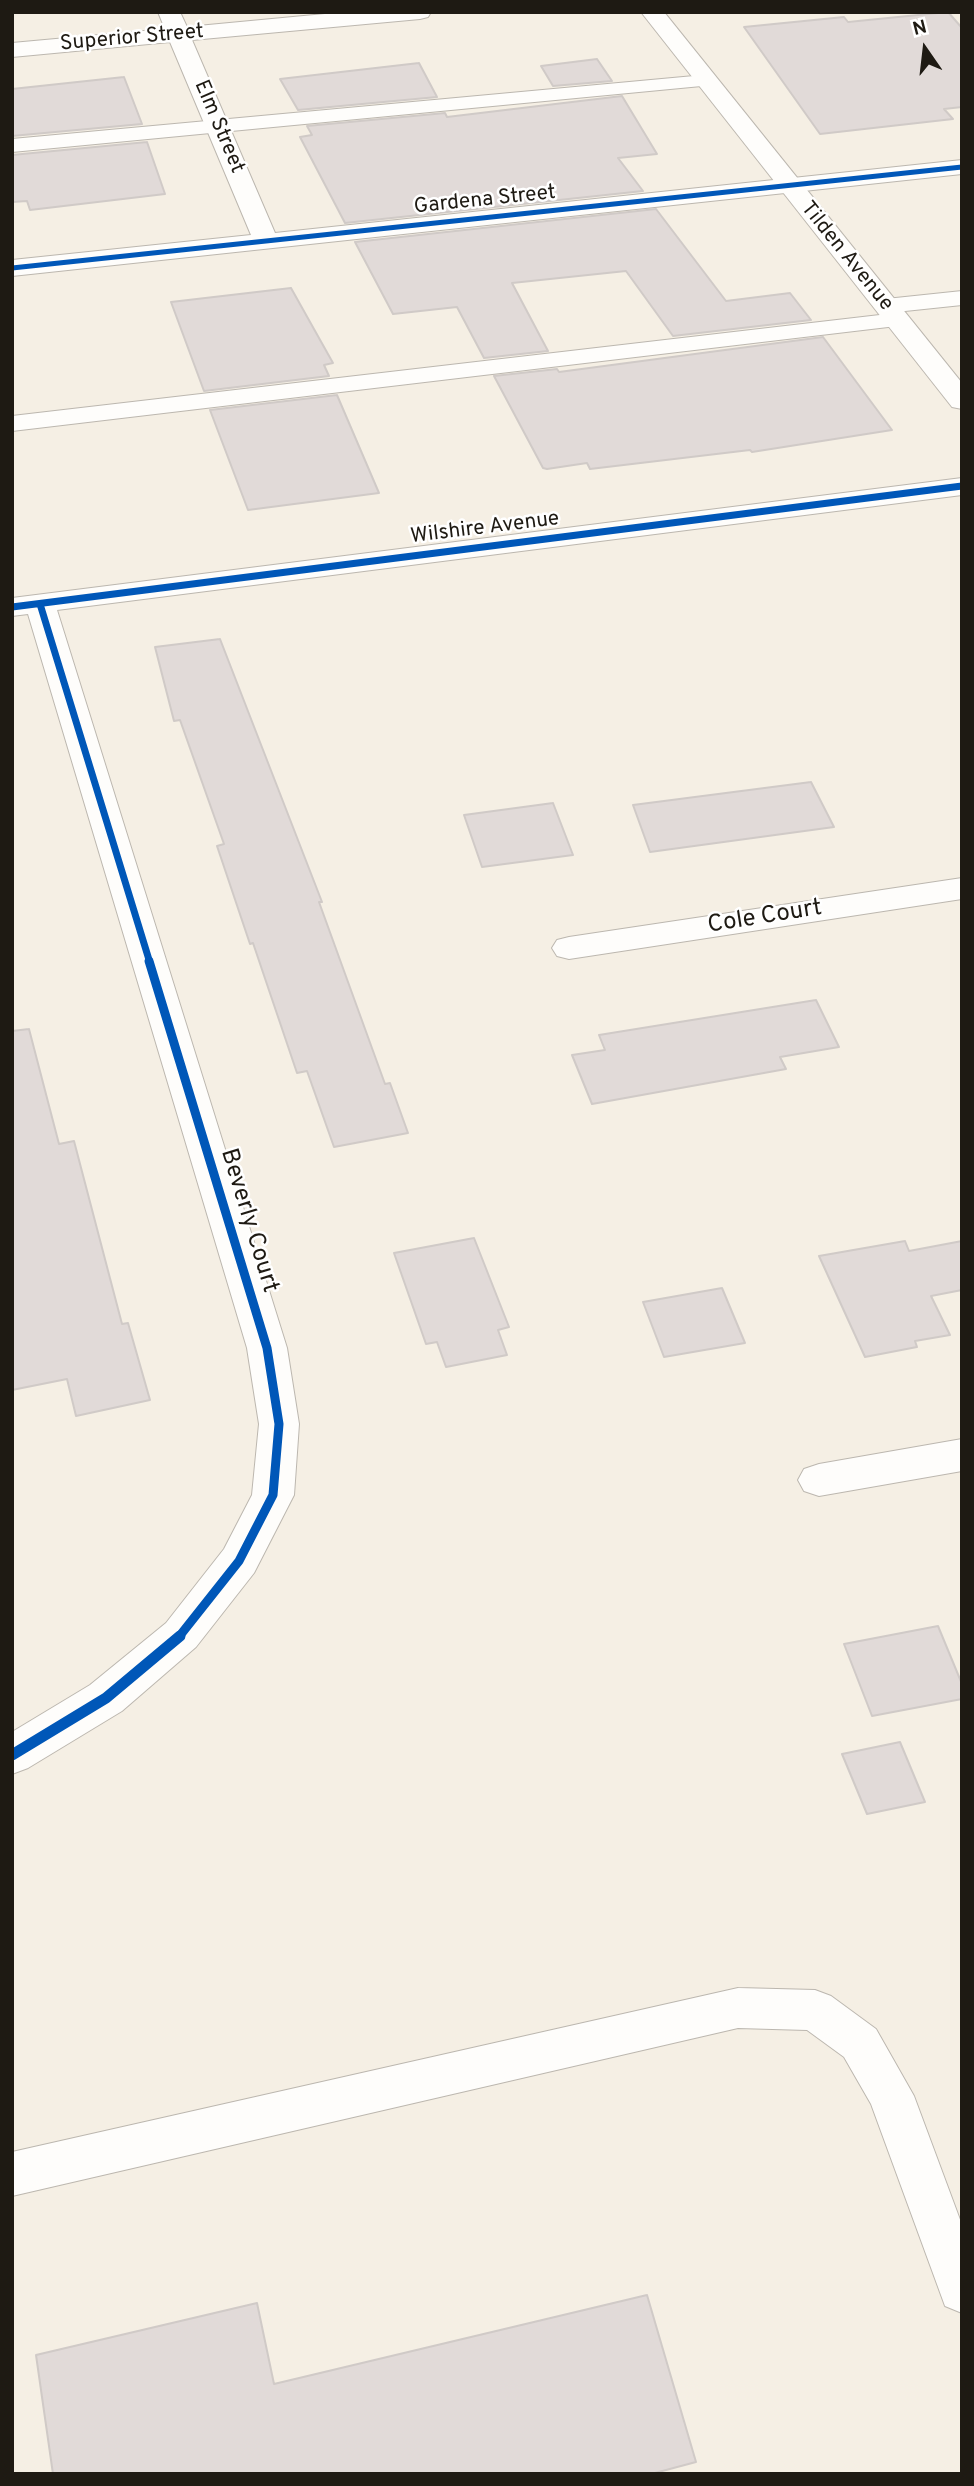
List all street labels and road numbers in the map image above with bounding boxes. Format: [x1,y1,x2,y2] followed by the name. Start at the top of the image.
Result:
[59,20,205,58] street label: Superior Street
[187,77,249,177] street label: Elm Street
[413,181,557,221] street label: Gardena Street
[794,197,898,317] street label: Tilden Avenue
[409,507,561,551] street label: Wilshire Avenue
[706,895,824,941] street label: Cole Court
[212,1146,284,1296] street label: Beverly Court

